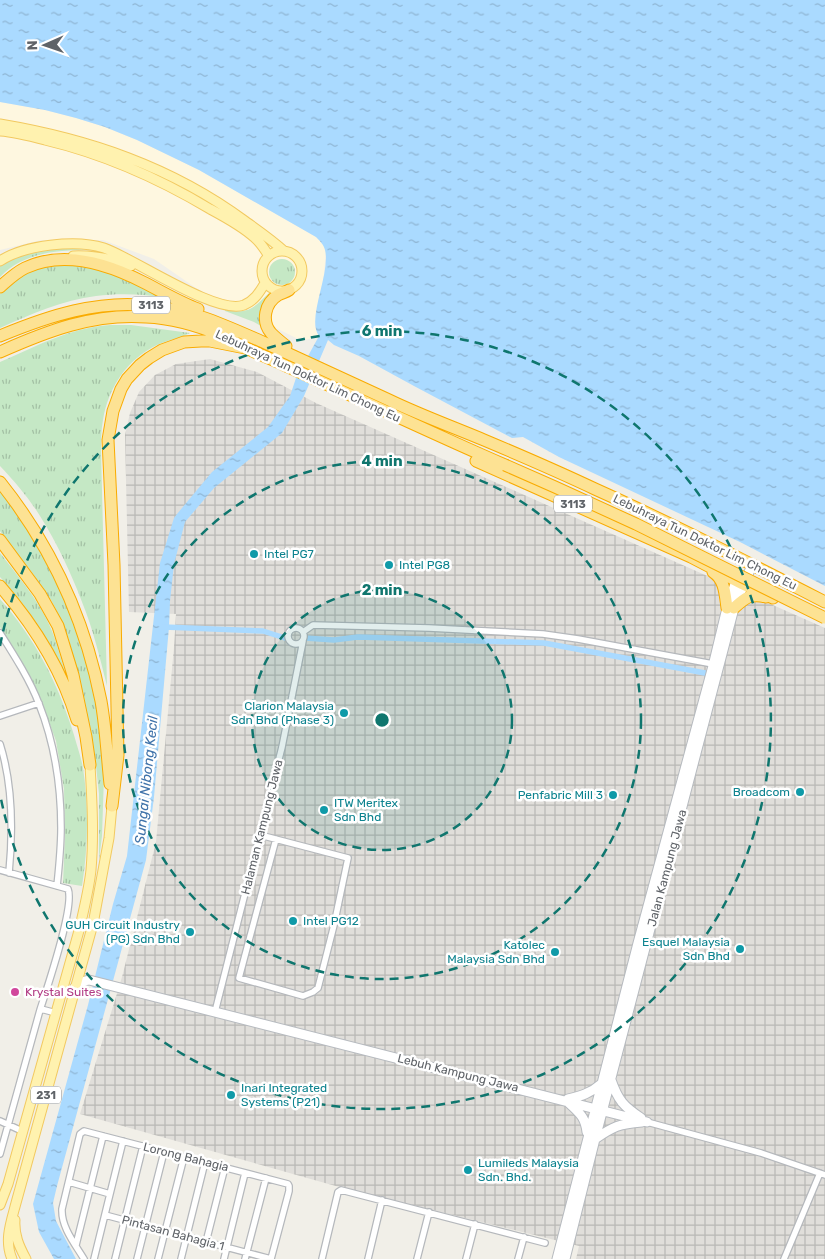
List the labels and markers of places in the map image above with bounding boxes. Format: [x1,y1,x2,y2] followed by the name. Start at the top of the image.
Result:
[264,547,314,561] place label: Intel PG7
[248,548,260,560] marker: Intel PG7
[399,558,450,572] place label: Intel PG8
[383,559,395,571] marker: Intel PG8
[231,699,334,727] place label: Clarion Malaysia Sdn Bhd (Phase 3)
[338,707,350,719] marker: Clarion Malaysia Sdn Bhd (Phase 3)
[373,711,391,729] centre of rings
[733,785,790,799] place label: Broadcom
[794,786,806,798] marker: Broadcom
[518,788,603,802] place label: Penfabric Mill 3
[607,789,619,801] marker: Penfabric Mill 3
[334,796,399,824] place label: ITW Meritex Sdn Bhd
[318,804,330,816] marker: ITW Meritex Sdn Bhd
[303,914,359,928] place label: Intel PG12
[287,915,299,927] marker: Intel PG12
[65,918,180,946] place label: GUH Circuit Industry (PG) Sdn Bhd
[184,926,196,938] marker: GUH Circuit Industry (PG) Sdn Bhd
[642,935,730,963] place label: Esquel Malaysia Sdn Bhd
[447,938,545,966] place label: Katolec Malaysia Sdn Bhd
[734,943,746,955] marker: Esquel Malaysia Sdn Bhd
[549,946,561,958] marker: Katolec Malaysia Sdn Bhd
[25,985,102,999] place label: Krystal Suites
[9,986,21,998] marker: Krystal Suites
[241,1081,327,1109] place label: Inari Integrated Systems (P21)
[225,1089,237,1101] marker: Inari Integrated Systems (P21)
[478,1156,579,1184] place label: Lumileds Malaysia Sdn. Bhd.
[462,1164,474,1176] marker: Lumileds Malaysia Sdn. Bhd.

